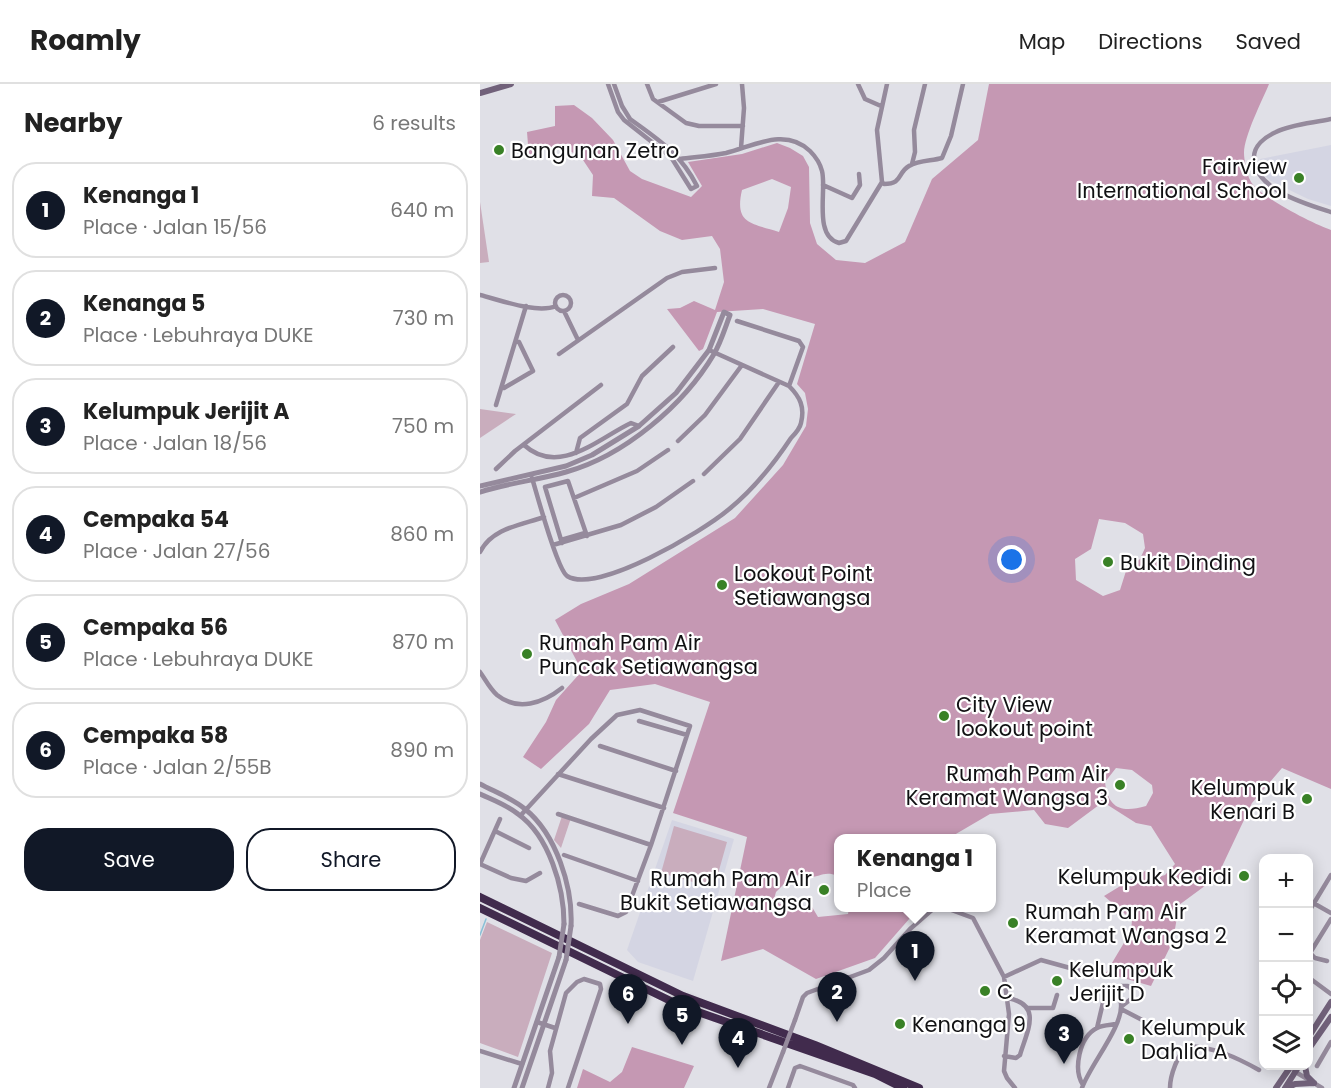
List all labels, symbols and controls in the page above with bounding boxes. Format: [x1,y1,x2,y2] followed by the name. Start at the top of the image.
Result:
[30,21,141,60] text: Roamly
[1019,27,1065,56] text: Map
[1098,27,1202,56] text: Directions
[1235,27,1301,56] text: Saved
[24,105,122,141] text: Nearby
[372,109,456,137] text: 6 results
[511,136,679,165] place label: Bangunan Zetro
[492,143,506,157] marker: Bangunan Zetro
[1077,152,1287,205] place label: Fairview International School
[1292,171,1306,185] marker: Fairview International School
[83,180,199,211] text: Kenanga 1
[42,196,49,224] text: 1
[390,196,454,224] text: 640 m
[83,213,267,241] text: Place · Jalan 15/56
[83,288,205,319] text: Kenanga 5
[40,304,51,332] text: 2
[393,304,454,332] text: 730 m
[83,321,314,349] text: Place · Lebuhraya DUKE
[83,396,289,427] text: Kelumpuk Jerijit A
[39,412,52,440] text: 3
[392,412,454,440] text: 750 m
[83,429,267,457] text: Place · Jalan 18/56
[83,504,229,535] text: Cempaka 54
[39,520,52,548] text: 4
[390,520,454,548] text: 860 m
[83,537,270,565] text: Place · Jalan 27/56
[997,545,1026,574] your location
[1120,548,1256,577] place label: Bukit Dinding
[1101,555,1115,569] marker: Bukit Dinding
[734,559,873,612] place label: Lookout Point Setiawangsa
[715,578,729,592] marker: Lookout Point Setiawangsa
[83,612,228,643] text: Cempaka 56
[39,628,52,656] text: 5
[392,628,454,656] text: 870 m
[539,628,758,681] place label: Rumah Pam Air Puncak Setiawangsa
[83,645,314,673] text: Place · Lebuhraya DUKE
[520,647,534,661] marker: Rumah Pam Air Puncak Setiawangsa
[956,690,1093,743] place label: City View lookout point
[937,709,951,723] marker: City View lookout point
[83,720,228,751] text: Cempaka 58
[39,736,52,764] text: 6
[390,736,454,764] text: 890 m
[83,753,272,781] text: Place · Jalan 2/55B
[906,759,1108,812] place label: Rumah Pam Air Keramat Wangsa 3
[1191,773,1295,826] place label: Kelumpuk Kenari B
[1113,778,1127,792] marker: Rumah Pam Air Keramat Wangsa 3
[1300,792,1314,806] marker: Kelumpuk Kenari B
[24,828,234,891] button: Save
[246,828,456,891] button: Share
[834,834,996,912] popup
[857,843,973,874] text: Kenanga 1
[1259,854,1313,1070] map controls
[1259,854,1313,908] button: +
[1058,862,1232,891] place label: Kelumpuk Kedidi
[620,864,812,917] place label: Rumah Pam Air Bukit Setiawangsa
[1237,869,1251,883] marker: Kelumpuk Kedidi
[857,876,911,904] text: Place
[817,883,831,897] marker: Rumah Pam Air Bukit Setiawangsa
[1025,897,1227,950] place label: Rumah Pam Air Keramat Wangsa 2
[1259,908,1313,962] button: −
[1006,916,1020,930] marker: Rumah Pam Air Keramat Wangsa 2
[896,932,934,981] pin: 1
[1069,955,1173,1008] place label: Kelumpuk Jerijit D
[1259,962,1313,1016] button: locate
[818,972,856,1022] pin: 2
[608,974,648,1024] pin: 6
[1050,974,1064,988] marker: Kelumpuk Jerijit D
[997,977,1013,1006] place label: C
[978,984,992,998] marker: C
[662,996,702,1045] pin: 5
[912,1010,1026,1039] place label: Kenanga 9
[1141,1013,1245,1066] place label: Kelumpuk Dahlia A
[1044,1014,1084,1064] pin: 3
[1259,1016,1313,1070] button: layers
[893,1017,907,1031] marker: Kenanga 9
[718,1018,758,1068] pin: 4
[1122,1032,1136,1046] marker: Kelumpuk Dahlia A

